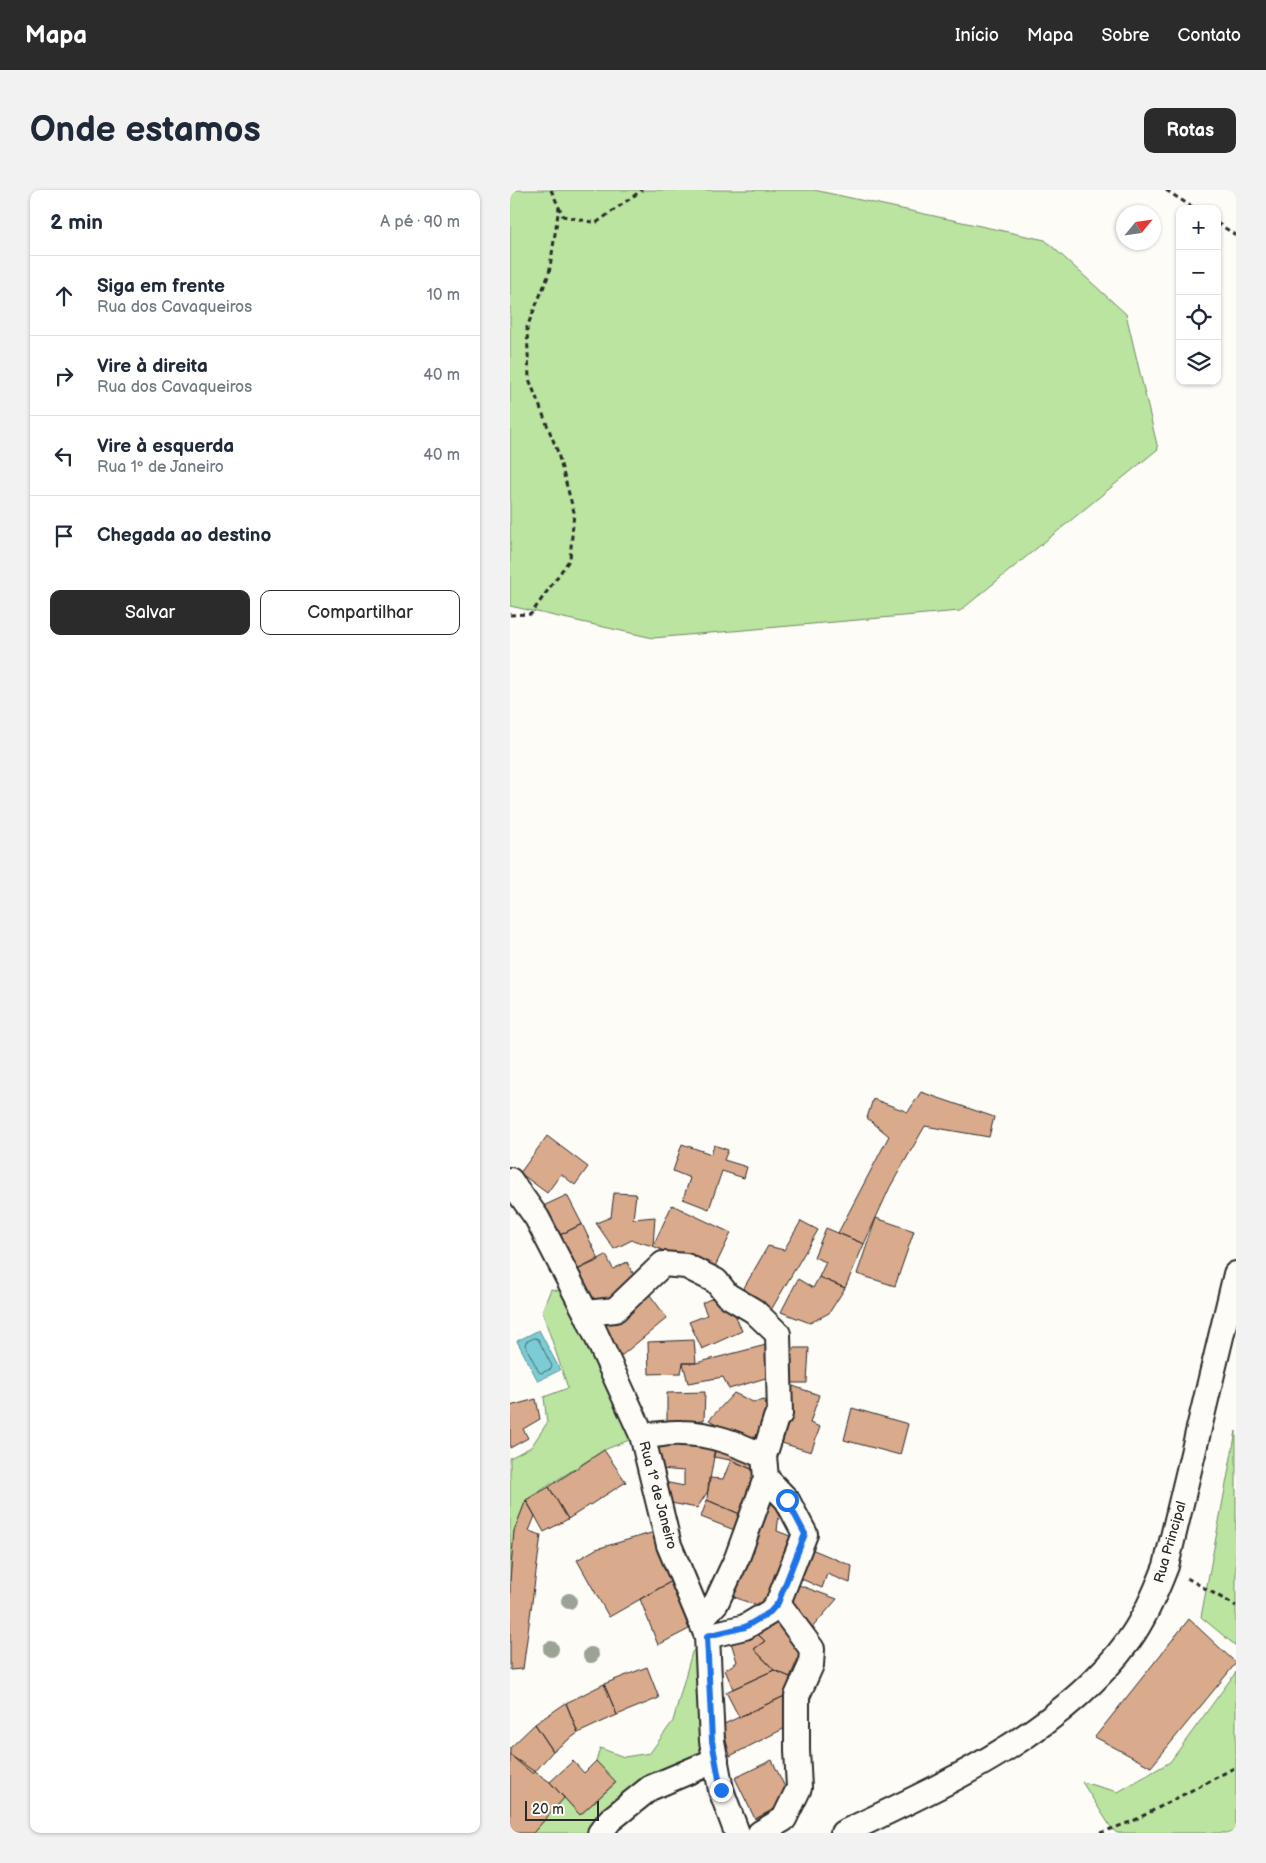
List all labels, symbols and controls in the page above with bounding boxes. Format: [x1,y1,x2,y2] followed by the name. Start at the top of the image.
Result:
[25,21,87,50] text: Mapa
[955,25,999,46] text: Início
[1027,25,1073,46] text: Mapa
[1101,25,1149,46] text: Sobre
[1177,25,1241,46] text: Contato
[1144,108,1236,153] button: Rotas
[30,109,261,152] text: Onde estamos
[1116,205,1161,250] north arrow
[1176,205,1221,385] map controls
[1176,205,1221,250] button: +
[50,210,103,235] text: 2 min
[380,213,460,232] text: A pé · 90 m
[1176,250,1221,295] button: −
[97,275,225,298] text: Siga em frente
[50,282,78,310] icon: ahead
[427,286,460,305] text: 10 m
[1176,295,1221,340] button: locate
[97,298,252,317] text: Rua dos Cavaqueiros
[1176,340,1221,385] button: layers
[97,355,208,378] text: Vire à direita
[50,362,78,390] icon: right
[423,366,460,385] text: 40 m
[97,378,252,397] text: Rua dos Cavaqueiros
[97,435,234,458] text: Vire à esquerda
[50,442,78,470] icon: left
[423,446,460,465] text: 40 m
[97,458,224,477] text: Rua 1º de Janeiro
[50,522,78,550] icon: arrive
[97,524,271,547] text: Chegada ao destino
[50,590,250,635] button: Salvar
[260,590,460,635] button: Compartilhar
[635,1439,681,1551] street label: Rua 1º de Janeiro
[776,1489,799,1512] route start
[1150,1499,1190,1585] street label: Rua Principal
[710,1779,733,1802] route end
[525,1798,599,1821] scale bar
[532,1801,564,1818] text: 20 m

